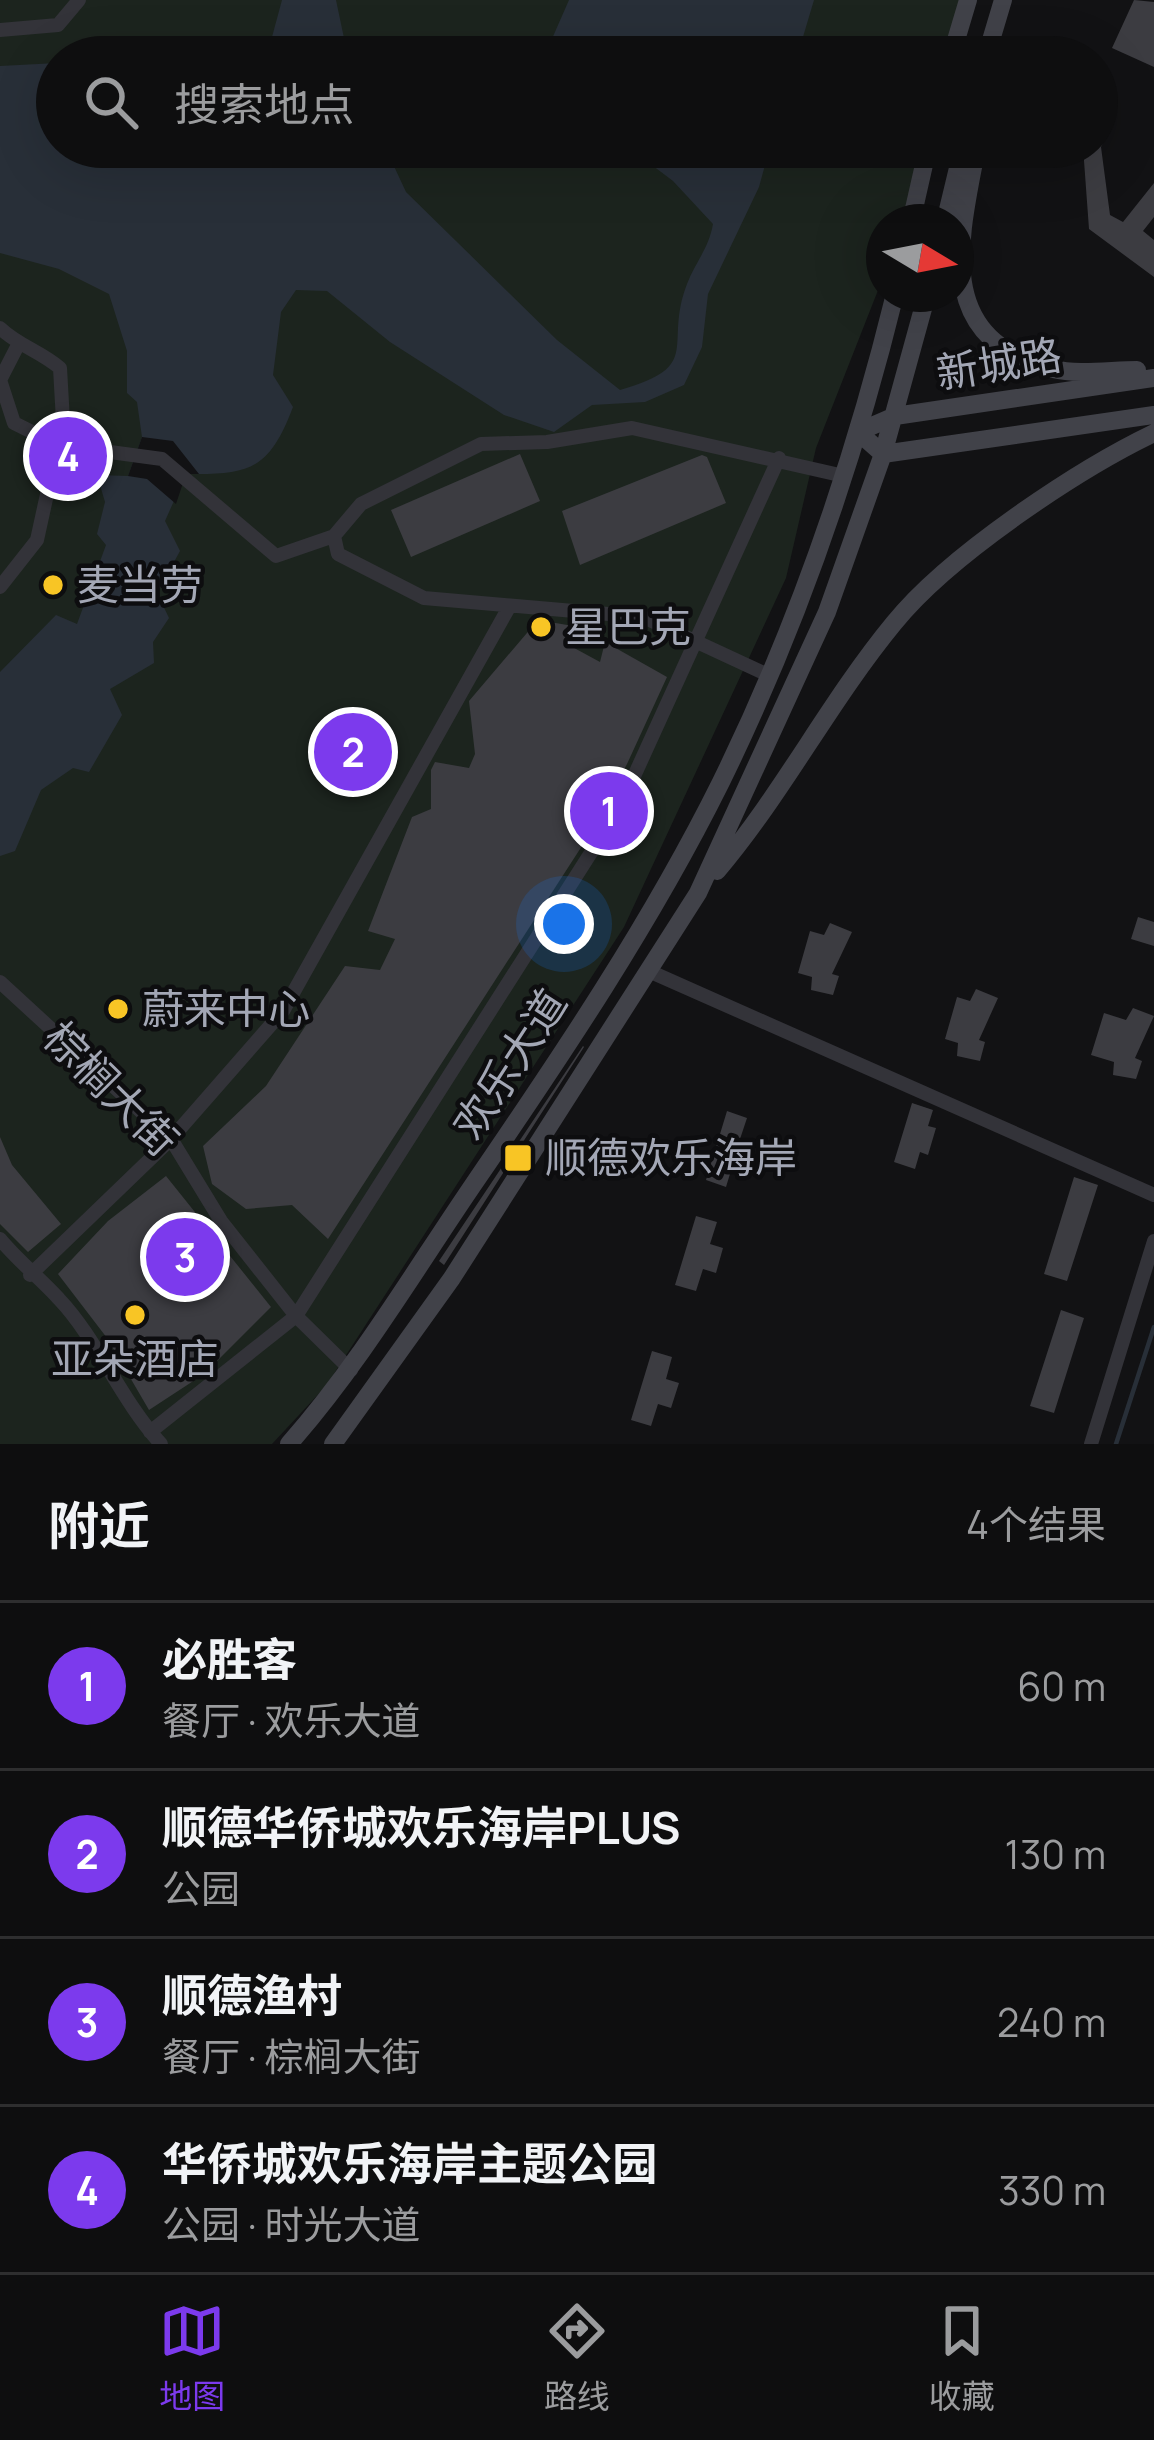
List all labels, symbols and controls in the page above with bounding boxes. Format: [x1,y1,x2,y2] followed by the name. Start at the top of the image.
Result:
[36,36,1118,168] search box
[78,69,144,135] icon: search
[174,73,354,135] text: 搜索地点
[866,204,974,312] north arrow
[932,325,1066,402] street label: 新城路
[29,411,107,501] pin: 4
[77,555,203,613] place label: 麦当劳
[40,572,66,598] marker: 麦当劳
[565,597,691,655] place label: 星巴克
[528,614,554,640] marker: 星巴克
[314,707,392,797] pin: 2
[570,766,648,856] pin: 1
[534,894,594,954] your location
[439,977,579,1150] street label: 欢乐大道
[142,979,310,1037] place label: 蔚来中心
[105,996,131,1022] marker: 蔚来中心
[32,1008,192,1168] street label: 棕榈大街
[545,1128,797,1186] place label: 顺德欢乐海岸
[502,1142,534,1174] marker: 顺德欢乐海岸
[146,1212,224,1302] pin: 3
[122,1302,148,1328] marker: 亚朵酒店
[51,1329,219,1387] place label: 亚朵酒店
[48,1490,150,1559] text: 附近
[966,1497,1106,1551] text: 4个结果
[162,1628,297,1690] text: 必胜客
[78,1659,96,1713] text: 1
[1017,1659,1106,1713] text: 60 m
[162,1693,420,1747] text: 餐厅 · 欢乐大道
[162,1796,680,1858] text: 顺德华侨城欢乐海岸PLUS
[75,1827,99,1881] text: 2
[1005,1827,1106,1881] text: 130 m
[162,1861,240,1915] text: 公园
[162,1964,342,2026] text: 顺德渔村
[76,1995,98,2049] text: 3
[997,1995,1106,2049] text: 240 m
[162,2029,420,2083] text: 餐厅 · 棕榈大街
[162,2132,657,2194] text: 华侨城欢乐海岸主题公园
[75,2163,99,2217] text: 4
[998,2163,1106,2217] text: 330 m
[162,2197,420,2251] text: 公园 · 时光大道
[159,2298,225,2418] tab: 地图
[544,2298,610,2418] tab: 路线
[929,2298,995,2418] tab: 收藏

